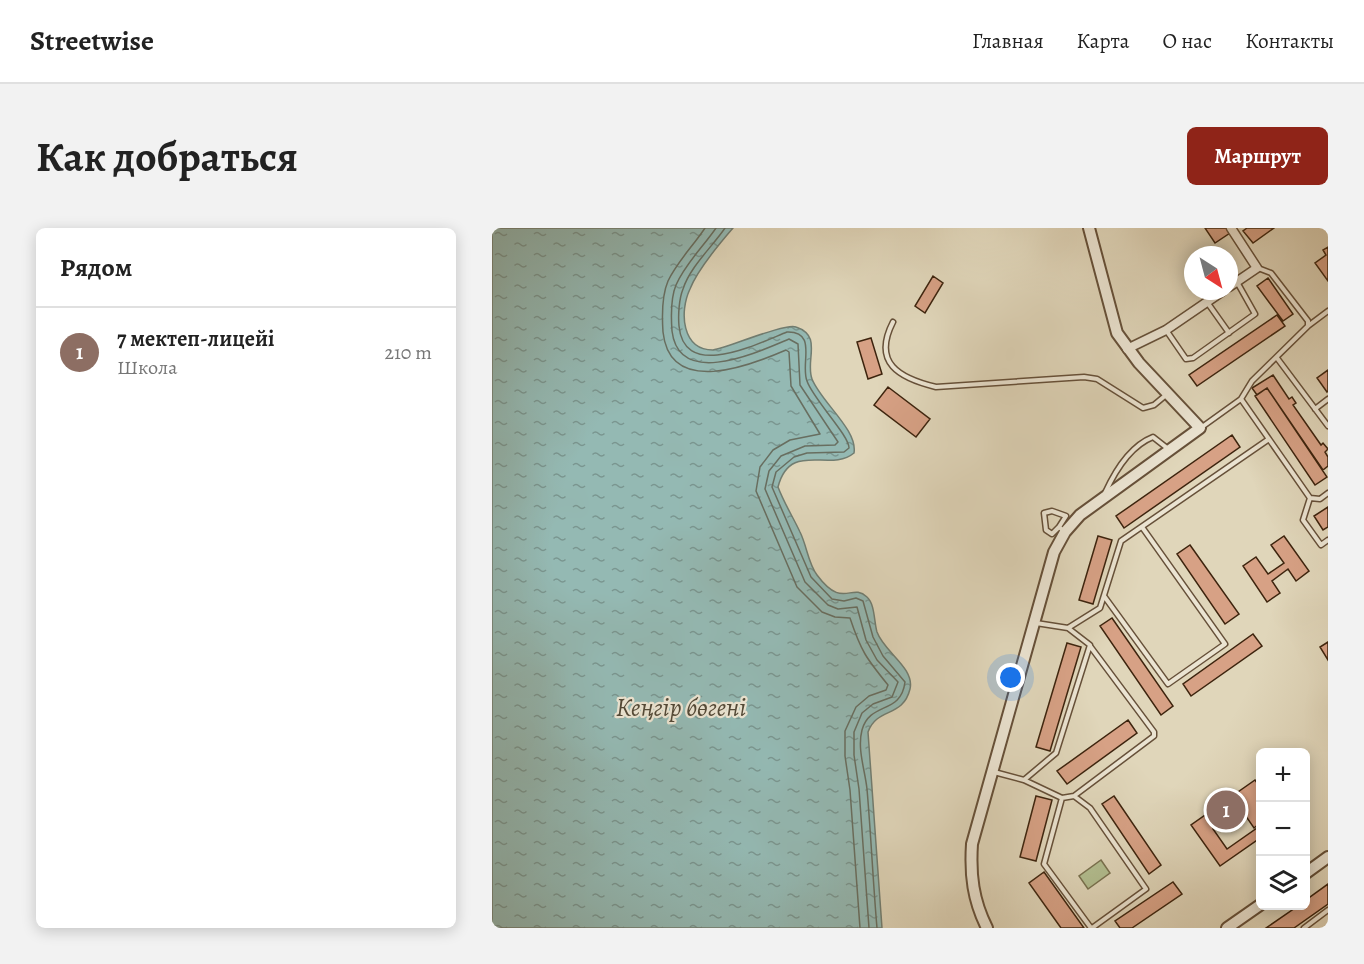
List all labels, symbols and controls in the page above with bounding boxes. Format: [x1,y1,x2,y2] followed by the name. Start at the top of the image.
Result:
[30,22,154,60] text: Streetwise
[972,27,1044,55] text: Главная
[1077,27,1129,55] text: Карта
[1162,27,1212,55] text: О нас
[1245,27,1334,55] text: Контакты
[1187,127,1328,185] button: Маршрут
[36,128,298,185] text: Как добраться
[1184,246,1238,300] north arrow
[60,250,132,285] text: Рядом
[117,324,274,354] text: 7 мектеп-лицейі
[76,339,83,366] text: 1
[384,339,432,366] text: 210 m
[117,354,177,381] text: Школа
[996,663,1025,692] your location
[616,690,746,725] water label: Кеңгір бөгені
[1256,748,1310,910] map controls
[1256,748,1310,802] button: +
[1206,788,1246,832] pin: 1
[1256,802,1310,856] button: −
[1256,856,1310,910] button: layers

